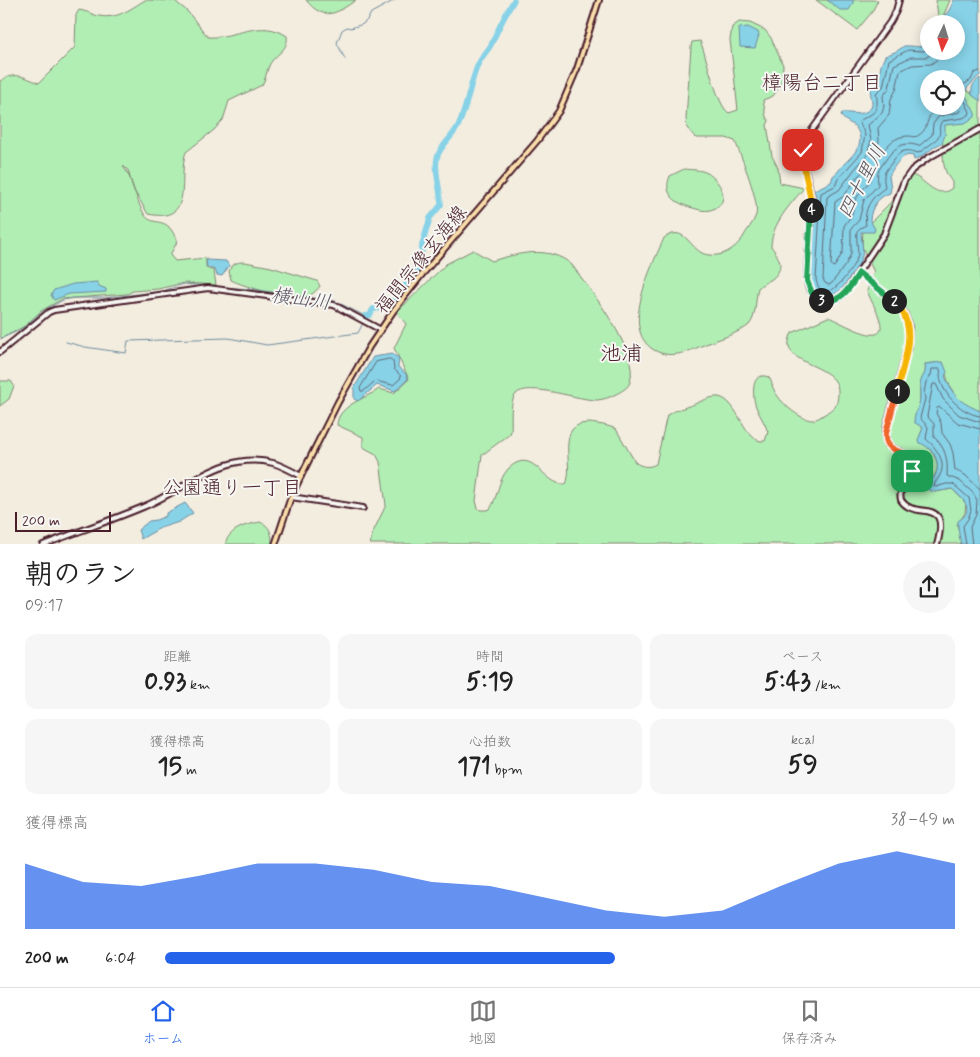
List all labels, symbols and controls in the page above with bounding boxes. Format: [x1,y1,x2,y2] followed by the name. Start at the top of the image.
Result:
[920,15,965,60] north arrow
[920,15,965,115] map controls
[762,70,882,97] district label: 樟陽台二丁目
[920,70,965,115] button: locate
[782,129,824,171] pin
[789,136,817,164] icon: check
[832,140,893,223] water label: 四十里川
[798,198,824,222] pin: 4
[370,200,473,319] street label: 福間宗像玄海線
[807,201,816,219] text: 4
[269,282,332,317] water label: 横山川
[808,288,834,312] pin: 3
[882,288,906,314] pin: 2
[818,291,825,309] text: 3
[891,292,898,310] text: 2
[600,340,642,368] district label: 池浦
[884,378,910,404] pin: 1
[894,382,901,400] text: 1
[891,450,933,492] pin
[898,457,926,485] icon: arrive
[162,475,302,502] district label: 公園通り一丁目
[15,510,111,533] scale bar
[22,512,60,530] text: 200 m
[25,557,137,594] text: 朝のラン
[903,561,955,613] button: share
[25,595,63,616] text: 09:17
[163,648,191,666] text: 距離
[476,648,504,666] text: 時間
[782,648,823,666] text: ペース
[144,666,186,699] text: 0.93
[466,666,514,699] text: 5:19
[764,666,811,699] text: 5:43
[186,676,210,694] text: km
[811,676,841,694] text: /km
[791,731,814,749] text: kcal
[149,733,205,751] text: 獲得標高
[469,733,511,751] text: 心拍数
[788,749,818,782] text: 59
[158,751,182,784] text: 15
[457,751,491,784] text: 171
[182,761,197,779] text: m
[491,761,523,779] text: bpm
[891,809,955,830] text: 38–49 m
[25,813,89,834] text: 獲得標高
[25,948,69,969] text: 200 m
[105,948,136,969] text: 6:04
[142,997,184,1048] tab: ホーム
[469,997,497,1048] tab: 地図
[782,997,838,1048] tab: 保存済み

